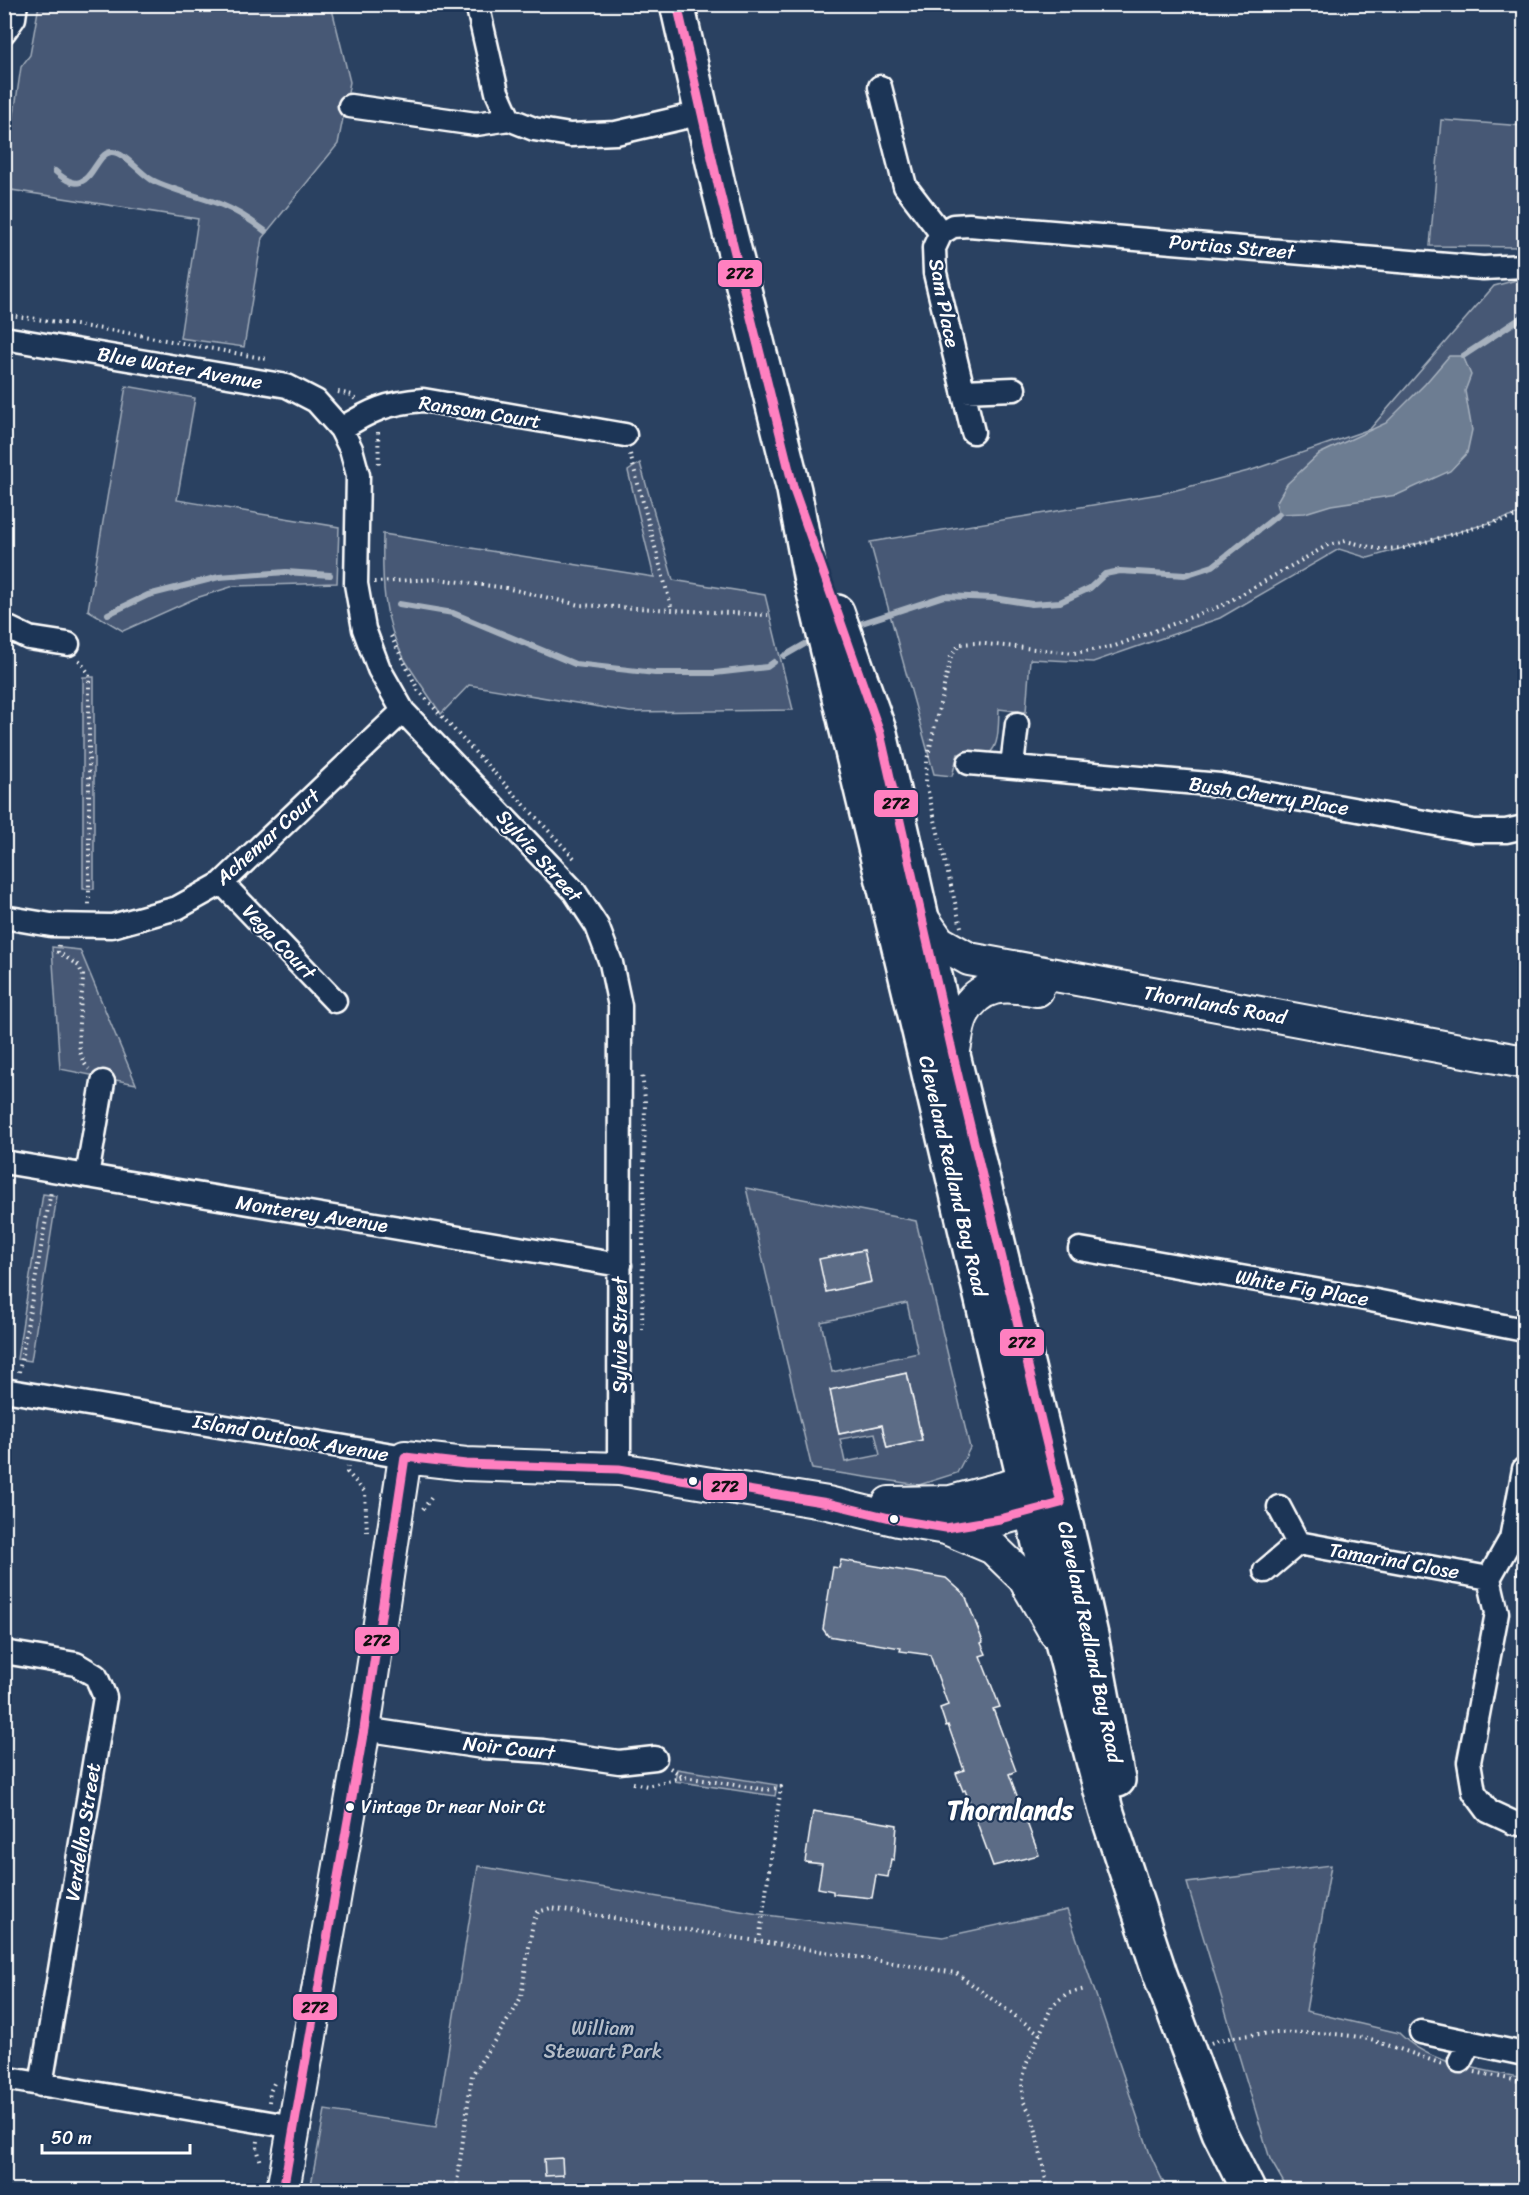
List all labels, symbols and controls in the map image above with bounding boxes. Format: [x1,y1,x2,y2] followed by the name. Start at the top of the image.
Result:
[1168,224,1297,270] street label: Portias Street
[918,255,970,351] street label: Sam Place
[717,259,763,288] line badge: 272
[725,259,755,288] text: 272
[95,336,265,400] street label: Blue Water Avenue
[417,385,544,439] street label: Ransom Court
[1187,766,1351,826] street label: Bush Cherry Place
[206,779,329,895] street label: Achemar Court
[873,789,919,818] line badge: 272
[881,789,911,818] text: 272
[487,801,592,912] street label: Sylvie Street
[233,896,325,989] street label: Vega Court
[1141,975,1291,1035] street label: Thornlands Road
[908,1052,998,1302] street label: Cleveland Redland Bay Road
[233,1185,391,1243] street label: Monterey Avenue
[1233,1259,1371,1317] street label: White Fig Place
[603,1276,638,1393] street label: Sylvie Street
[999,1328,1045,1357] line badge: 272
[1007,1328,1037,1357] text: 272
[189,1403,392,1472] street label: Island Outlook Avenue
[702,1472,748,1501] line badge: 272
[710,1472,740,1501] text: 272
[687,1475,699,1487] unlabelled marker
[888,1513,900,1525] unlabelled marker
[1047,1518,1133,1768] street label: Cleveland Redland Bay Road
[1326,1532,1462,1590] street label: Tamarind Close
[354,1626,400,1655] line badge: 272
[362,1626,392,1655] text: 272
[461,1726,558,1770] street label: Noir Court
[55,1760,111,1904] street label: Verdelho Street
[947,1787,1074,1833] district label: Thornlands
[361,1791,546,1823] place label: Vintage Dr near Noir Ct
[344,1801,356,1813] marker: Vintage Dr near Noir Ct
[292,1993,338,2021] line badge: 272
[300,1993,330,2022] text: 272
[544,2011,662,2069] park label: William Stewart Park
[42,2117,190,2155] scale bar
[51,2122,92,2154] text: 50 m

